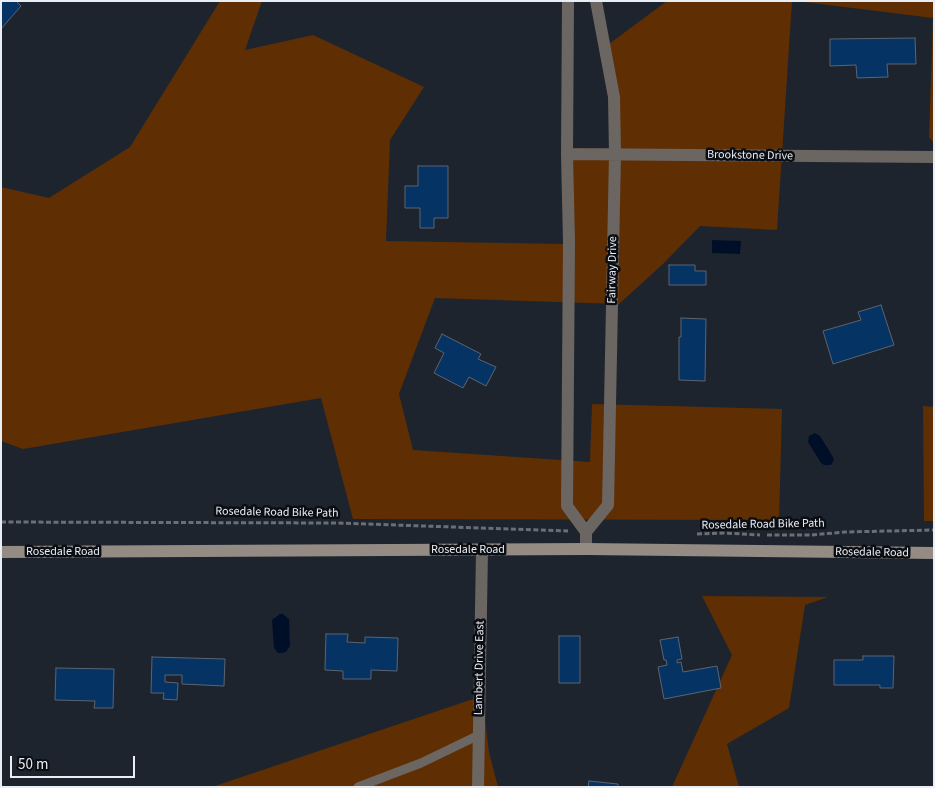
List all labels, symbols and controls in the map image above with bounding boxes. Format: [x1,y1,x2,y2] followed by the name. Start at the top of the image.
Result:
[707,148,793,164] street label: Brookstone Drive
[605,236,621,304] street label: Fairway Drive
[215,505,339,521] street label: Rosedale Road Bike Path
[701,517,825,533] street label: Rosedale Road Bike Path
[431,543,505,557] street label: Rosedale Road
[26,545,100,559] street label: Rosedale Road
[835,545,909,561] street label: Rosedale Road
[472,621,488,715] street label: Lambert Drive East
[12,746,138,778] scale bar
[18,754,48,775] text: 50 m

